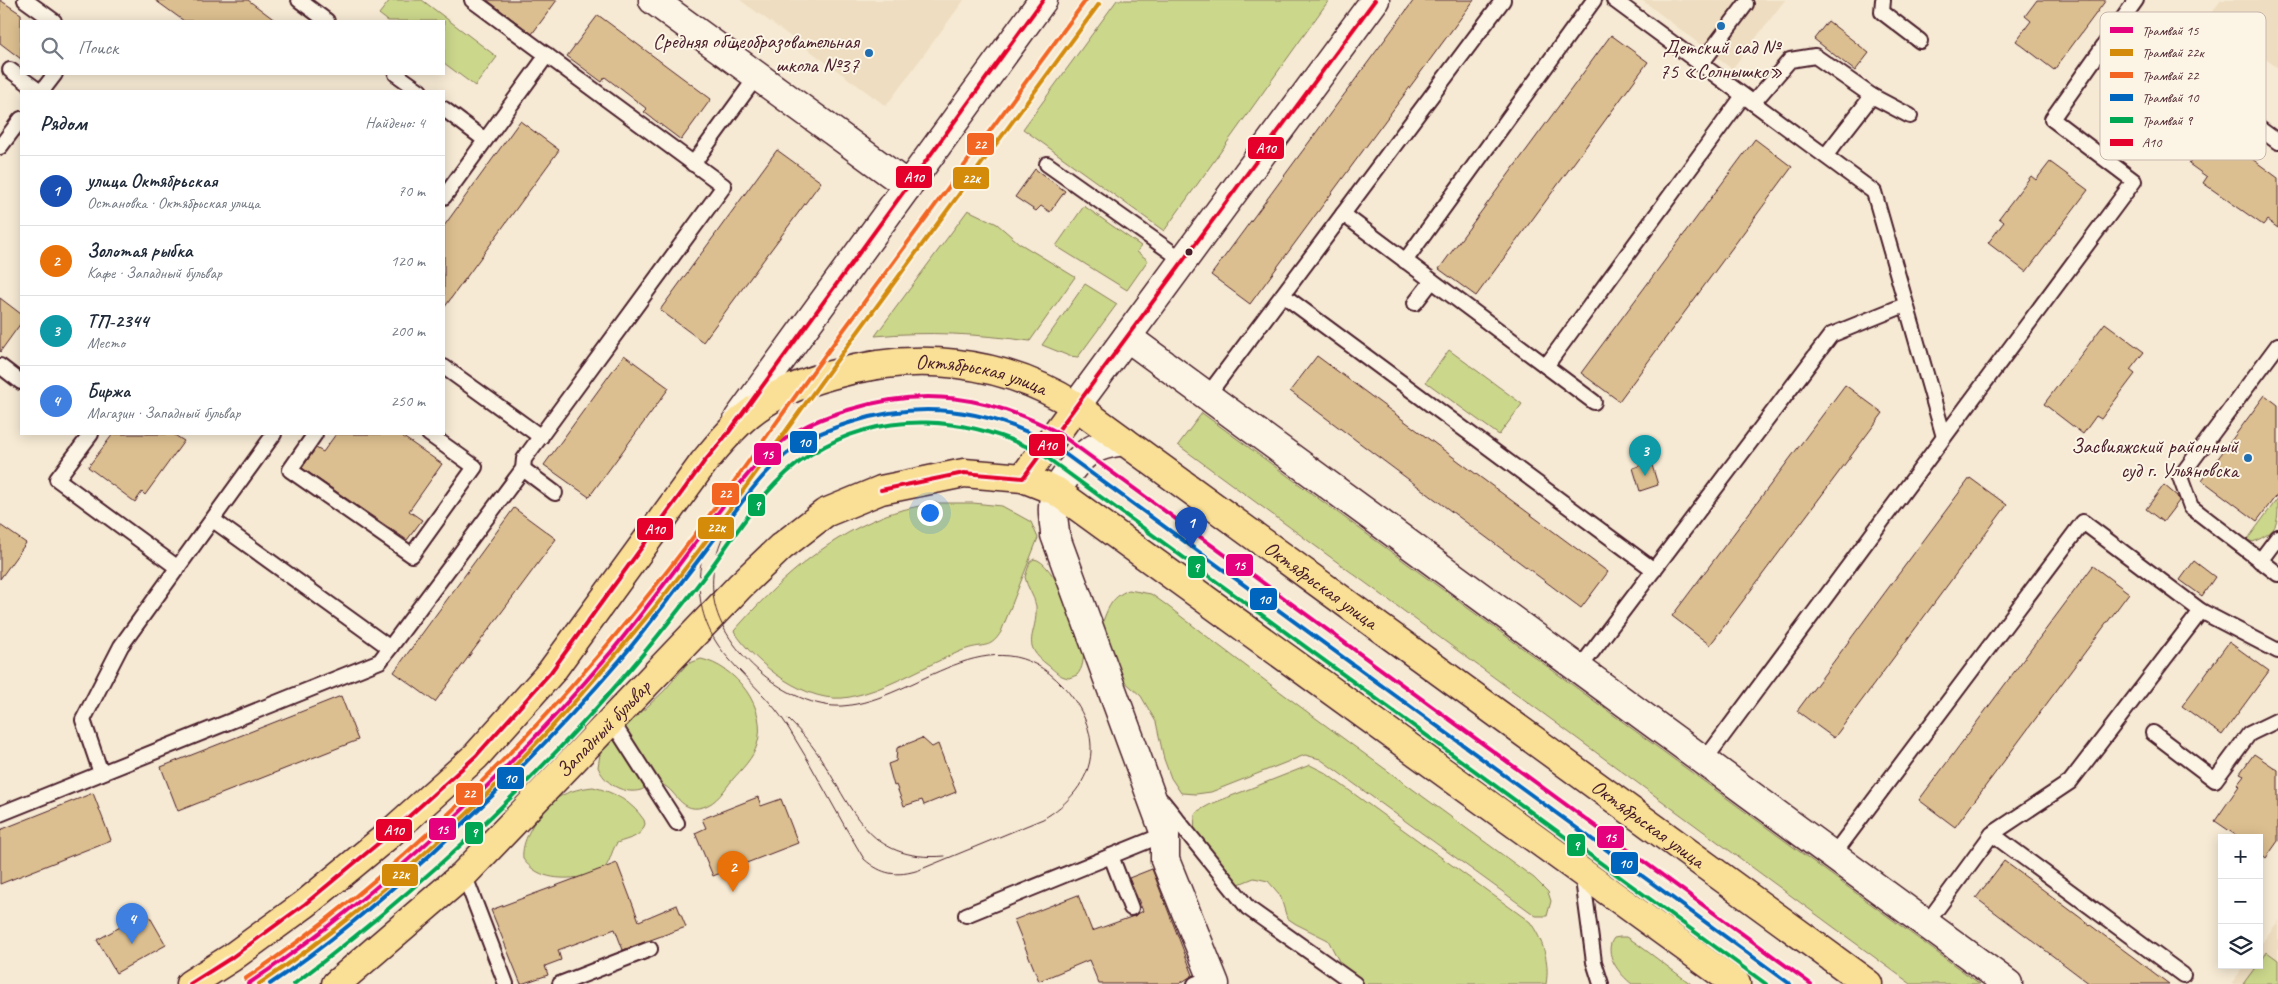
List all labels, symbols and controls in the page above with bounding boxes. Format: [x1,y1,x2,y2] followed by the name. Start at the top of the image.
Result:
[2100,12,2266,160] legend
[20,20,445,75] search box
[1715,20,1727,32] marker: Детский сад № 75 «Солнышко»
[2142,22,2199,39] text: Трамвай 15
[653,28,861,78] place label: Средняя общеобразовательная школа №37
[38,34,66,62] icon: search
[1659,34,1783,84] place label: Детский сад № 75 «Солнышко»
[78,36,118,60] text: Поиск
[2142,44,2206,61] text: Трамвай 22к
[863,47,875,59] marker: Средняя общеобразовательная школа №37
[2142,67,2200,84] text: Трамвай 22
[2142,89,2200,106] text: Трамвай 10
[40,110,87,136] text: Рядом
[2142,112,2194,129] text: Трамвай 9
[365,113,425,133] text: Найдено: 4
[966,132,995,156] line badge: 22
[2142,134,2163,151] text: А10
[974,136,988,153] text: 22
[1247,136,1285,160] line badge: А10
[1256,140,1278,157] text: А10
[895,165,933,189] line badge: А10
[952,166,990,190] line badge: 22к
[87,169,218,193] text: улица Октябрьская
[904,169,926,186] text: А10
[962,170,982,187] text: 22к
[52,181,60,201] text: 1
[398,181,425,201] text: 70 m
[87,193,260,213] text: Остановка · Октябрьская улица
[87,239,192,263] text: Золотая рыбка
[1184,247,1194,257] unlabelled marker
[52,251,60,271] text: 2
[391,251,425,271] text: 120 m
[87,263,222,283] text: Кафе · Западный бульвар
[87,309,149,333] text: ТП-2344
[52,321,60,341] text: 3
[391,321,425,341] text: 200 m
[87,333,125,353] text: Место
[915,349,1053,402] street label: Октябрьская улица
[87,379,130,403] text: Биржа
[52,391,60,411] text: 4
[391,391,425,411] text: 250 m
[87,403,240,423] text: Магазин · Западный бульвар
[789,430,818,454] line badge: 10
[1028,433,1066,457] line badge: А10
[2071,433,2240,483] place label: Засвияжский районный суд г. Ульяновска
[798,434,812,451] text: 10
[1629,435,1661,476] pin: 3
[1037,437,1059,454] text: А10
[753,442,782,466] line badge: 15
[761,446,775,463] text: 15
[2242,452,2254,464] marker: Засвияжский районный суд г. Ульяновска
[711,482,740,506] line badge: 22
[719,485,733,502] text: 22
[747,493,766,517] line badge: 9
[754,497,762,514] text: 9
[917,500,943,526] your location
[1175,507,1207,548] pin: 1
[697,516,735,540] line badge: 22к
[636,517,674,541] line badge: А10
[707,519,727,536] text: 22к
[645,521,667,538] text: А10
[1259,535,1385,636] street label: Октябрьская улица
[1225,553,1254,577] line badge: 15
[1187,555,1206,579] line badge: 9
[1233,557,1247,574] text: 15
[1193,559,1201,576] text: 9
[1249,587,1278,611] line badge: 10
[1258,591,1272,608] text: 10
[550,673,657,783] street label: Западный бульвар
[496,766,525,790] line badge: 10
[504,770,518,787] text: 10
[1586,773,1712,875] street label: Октябрьская улица
[455,782,484,806] line badge: 22
[463,785,477,802] text: 22
[428,817,457,841] line badge: 15
[375,818,413,842] line badge: А10
[436,821,450,838] text: 15
[464,821,484,845] line badge: 9
[384,822,406,839] text: А10
[471,824,479,841] text: 9
[1596,825,1625,849] line badge: 15
[1604,829,1618,846] text: 15
[1566,833,1586,857] line badge: 9
[2218,834,2263,969] map controls
[2218,834,2263,879] button: +
[1573,837,1581,854] text: 9
[717,851,749,892] pin: 2
[1610,851,1639,875] line badge: 10
[1619,855,1633,872] text: 10
[381,863,419,887] line badge: 22к
[391,866,411,883] text: 22к
[2218,879,2263,924] button: −
[116,903,148,944] pin: 4
[2218,924,2263,969] button: layers

